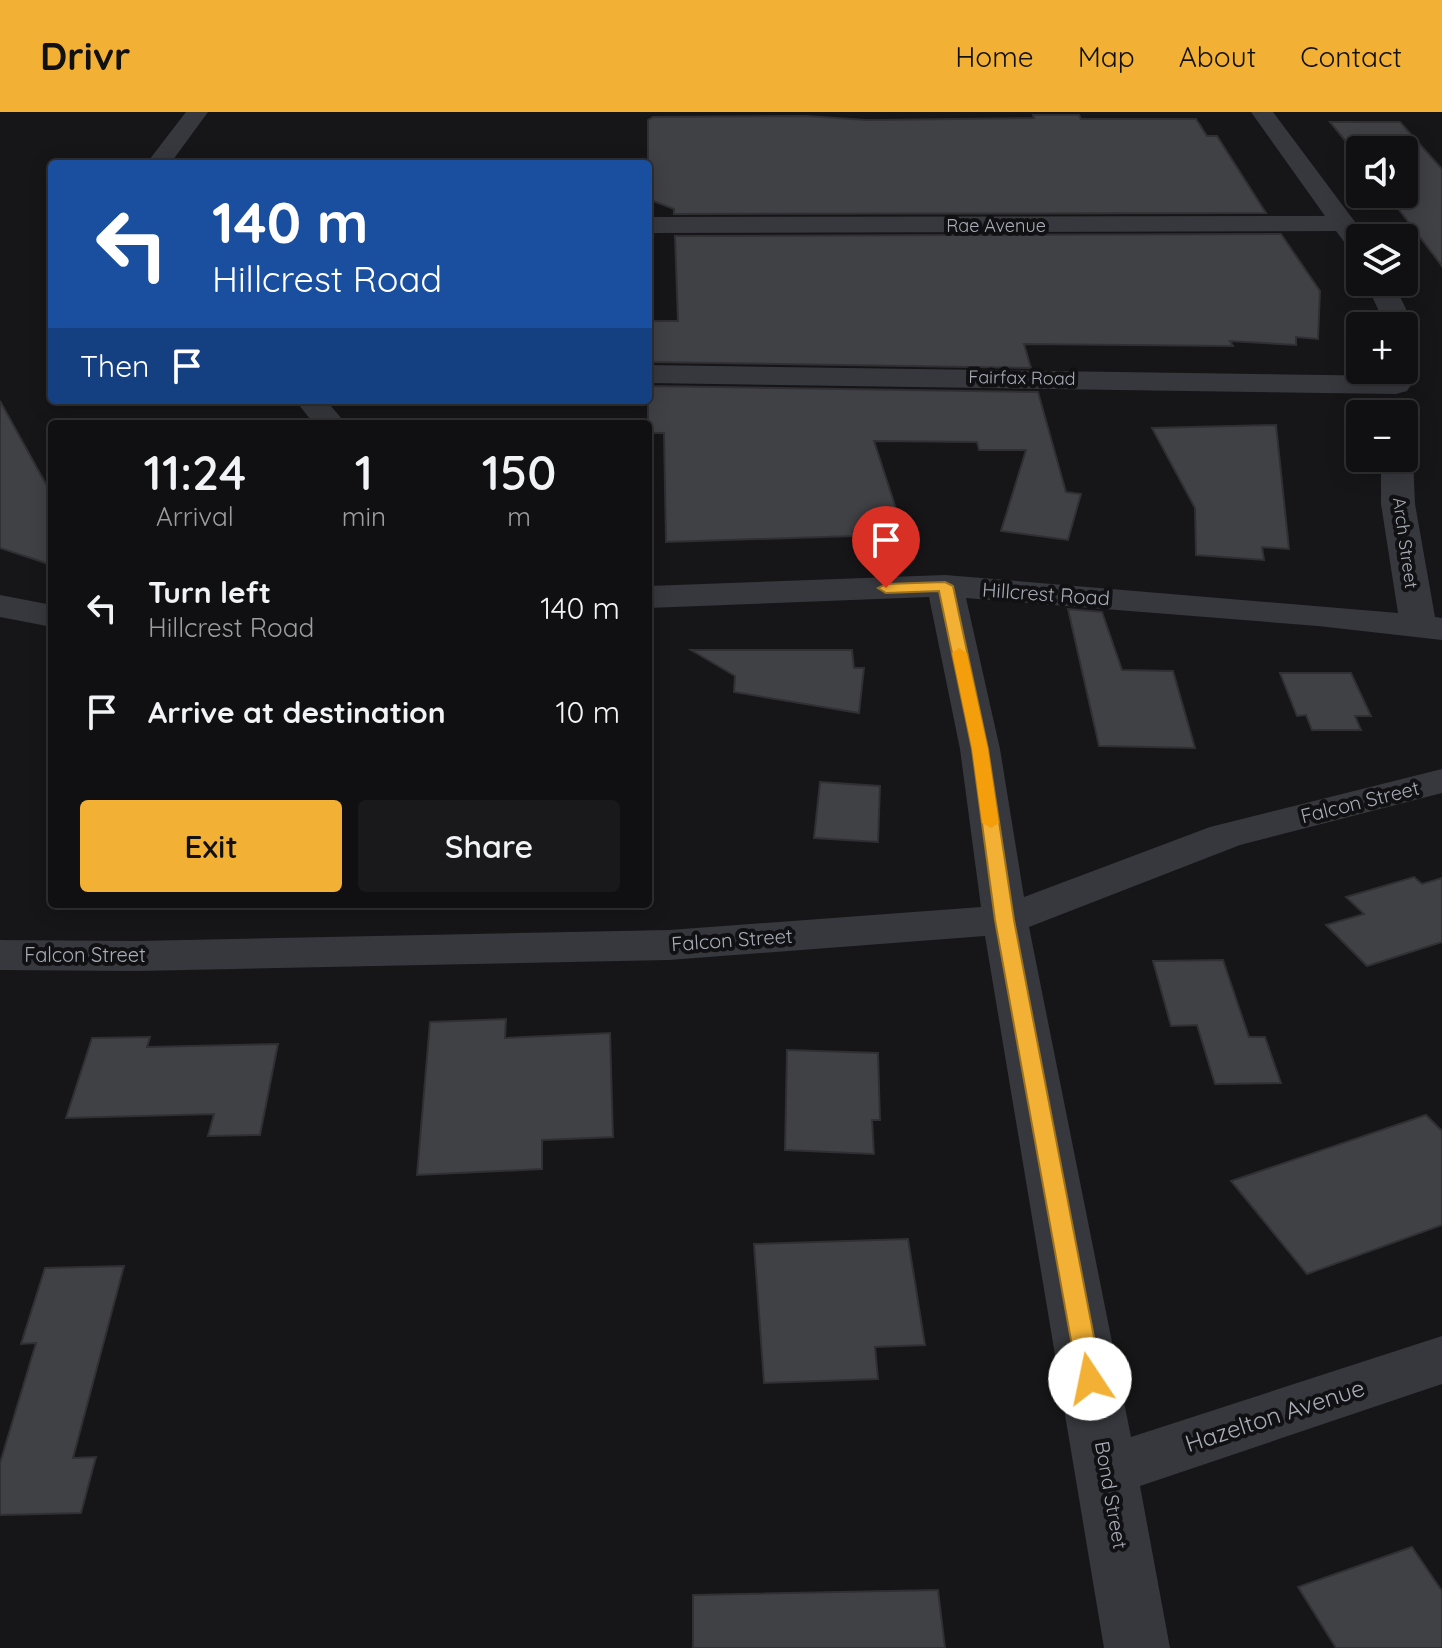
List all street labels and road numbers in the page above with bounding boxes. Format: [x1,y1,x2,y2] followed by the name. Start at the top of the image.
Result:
[946,214,1046,237] street label: Rae Avenue
[968,365,1076,390] street label: Fairfax Road
[1388,496,1423,590] street label: Arch Street
[981,577,1111,610] street label: Hillcrest Road
[1298,775,1422,828] street label: Falcon Street
[670,923,794,956] street label: Falcon Street
[24,942,146,967] street label: Falcon Street
[1181,1372,1368,1458] street label: Hazelton Avenue
[1090,1439,1133,1551] street label: Bond Street

